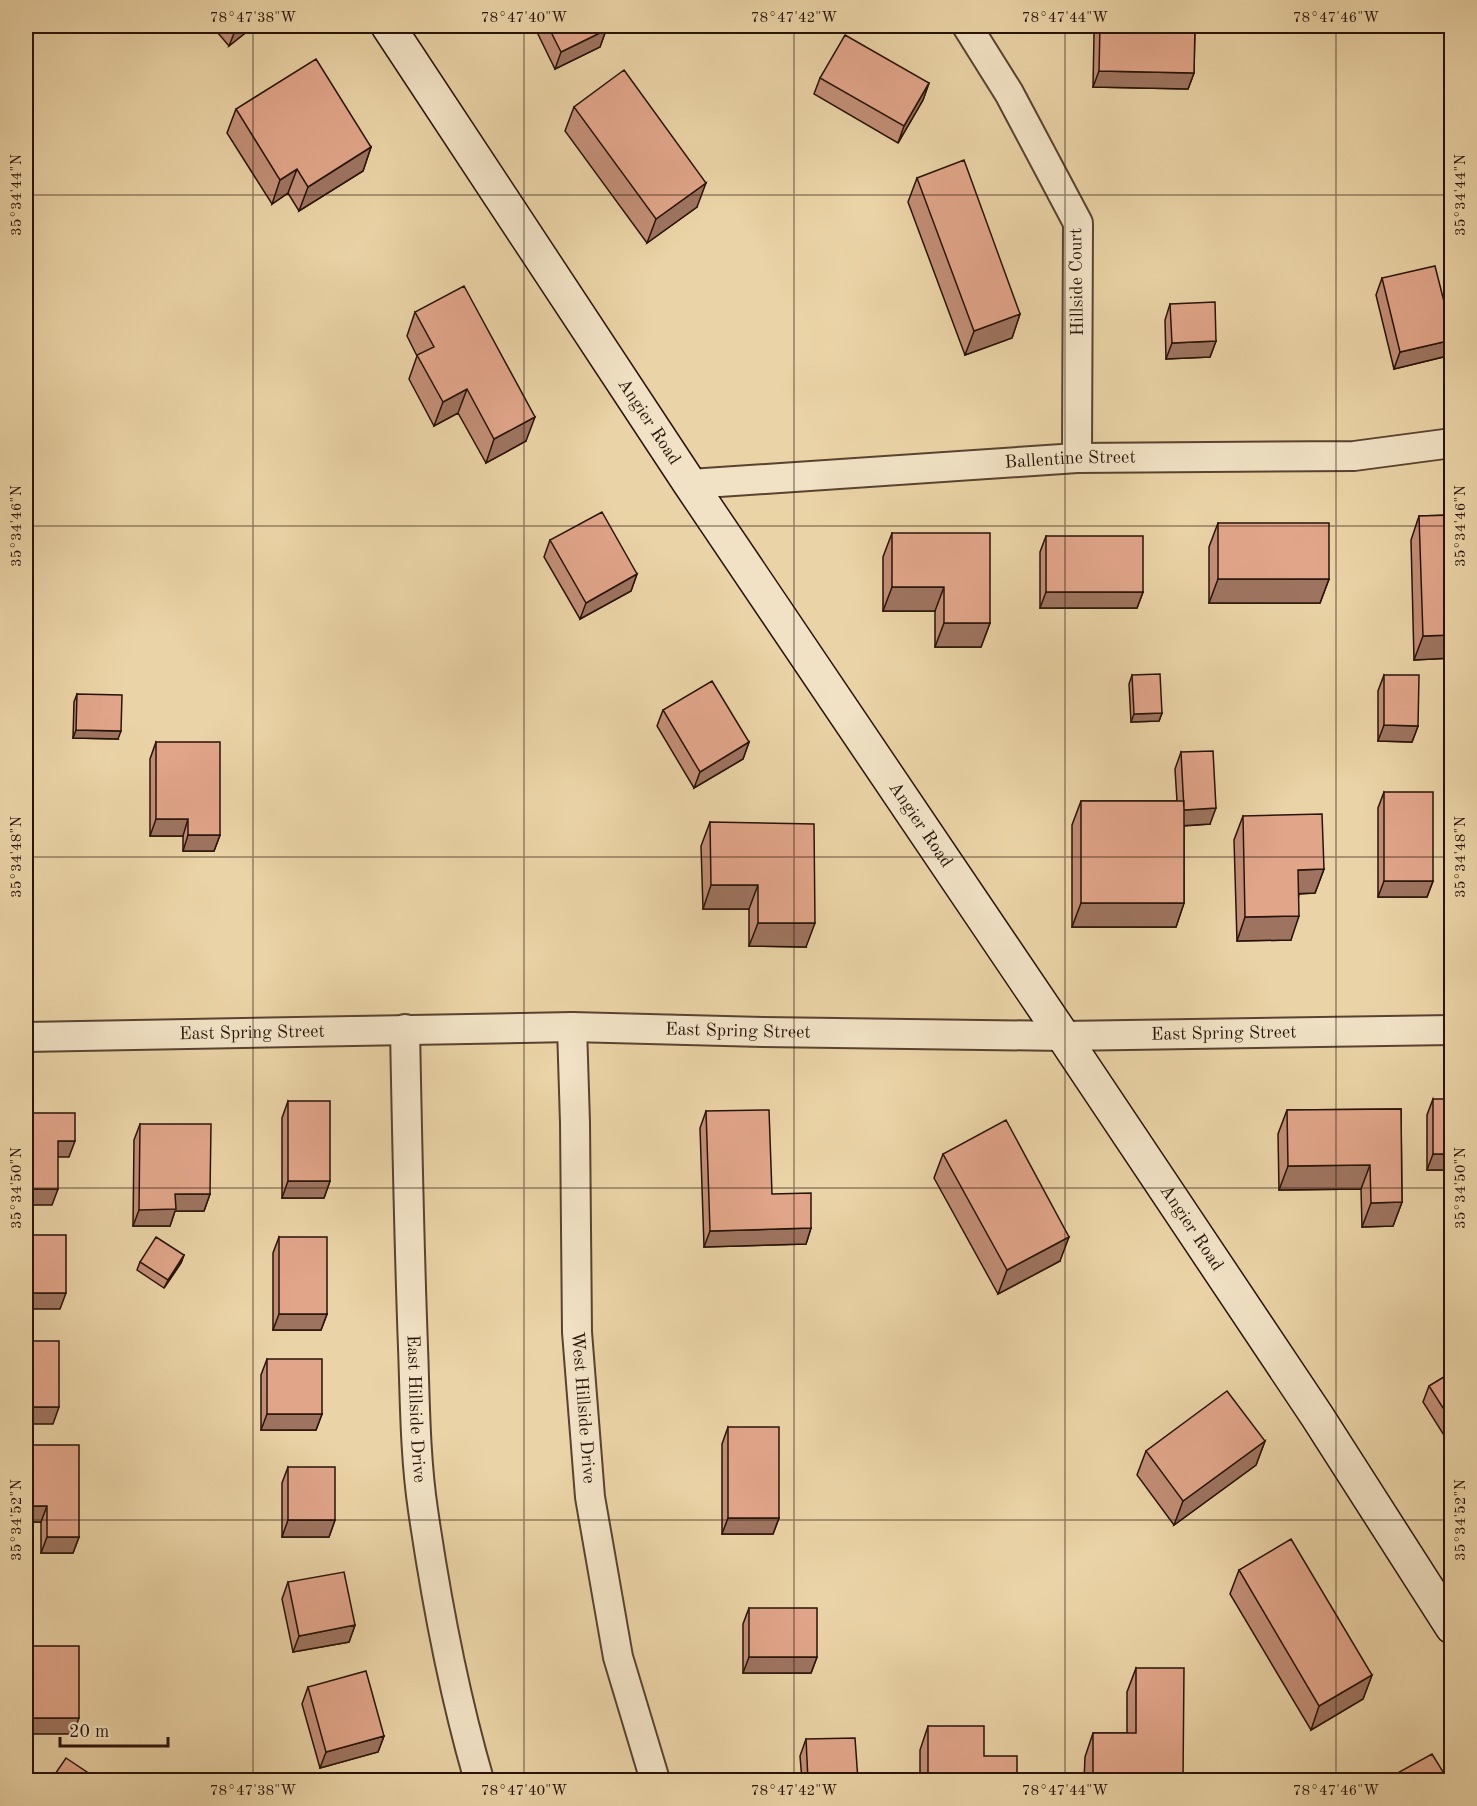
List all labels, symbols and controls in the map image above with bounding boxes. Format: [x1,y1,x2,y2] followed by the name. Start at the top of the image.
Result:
[210,11,296,26] text: 78°47'38"W
[481,11,567,26] text: 78°47'40"W
[751,11,837,26] text: 78°47'42"W
[1022,11,1108,26] text: 78°47'44"W
[1293,11,1379,26] text: 78°47'46"W
[10,154,25,236] text: 35°34'44"N
[1454,154,1469,236] text: 35°34'44"N
[1067,228,1087,336] street label: Hillside Court
[614,375,684,468] street label: Angier Road
[1004,449,1136,472] street label: Ballentine Street
[10,485,25,567] text: 35°34'46"N
[1454,485,1469,567] text: 35°34'46"N
[885,779,955,871] street label: Angier Road
[10,816,25,898] text: 35°34'48"N
[1454,816,1469,898] text: 35°34'48"N
[665,1020,811,1042] street label: East Spring Street
[179,1023,325,1043] street label: East Spring Street
[1151,1023,1297,1044] street label: East Spring Street
[10,1147,25,1229] text: 35°34'50"N
[1454,1147,1469,1229] text: 35°34'50"N
[1156,1182,1226,1274] street label: Angier Road
[568,1331,598,1484] street label: West Hillside Drive
[404,1335,429,1484] street label: East Hillside Drive
[10,1479,25,1561] text: 35°34'52"N
[1454,1479,1469,1561] text: 35°34'52"N
[60,1710,168,1748] scale bar
[69,1723,109,1741] text: 20 m
[210,1784,296,1799] text: 78°47'38"W
[481,1784,567,1799] text: 78°47'40"W
[751,1784,837,1799] text: 78°47'42"W
[1022,1784,1108,1799] text: 78°47'44"W
[1293,1784,1379,1799] text: 78°47'46"W

